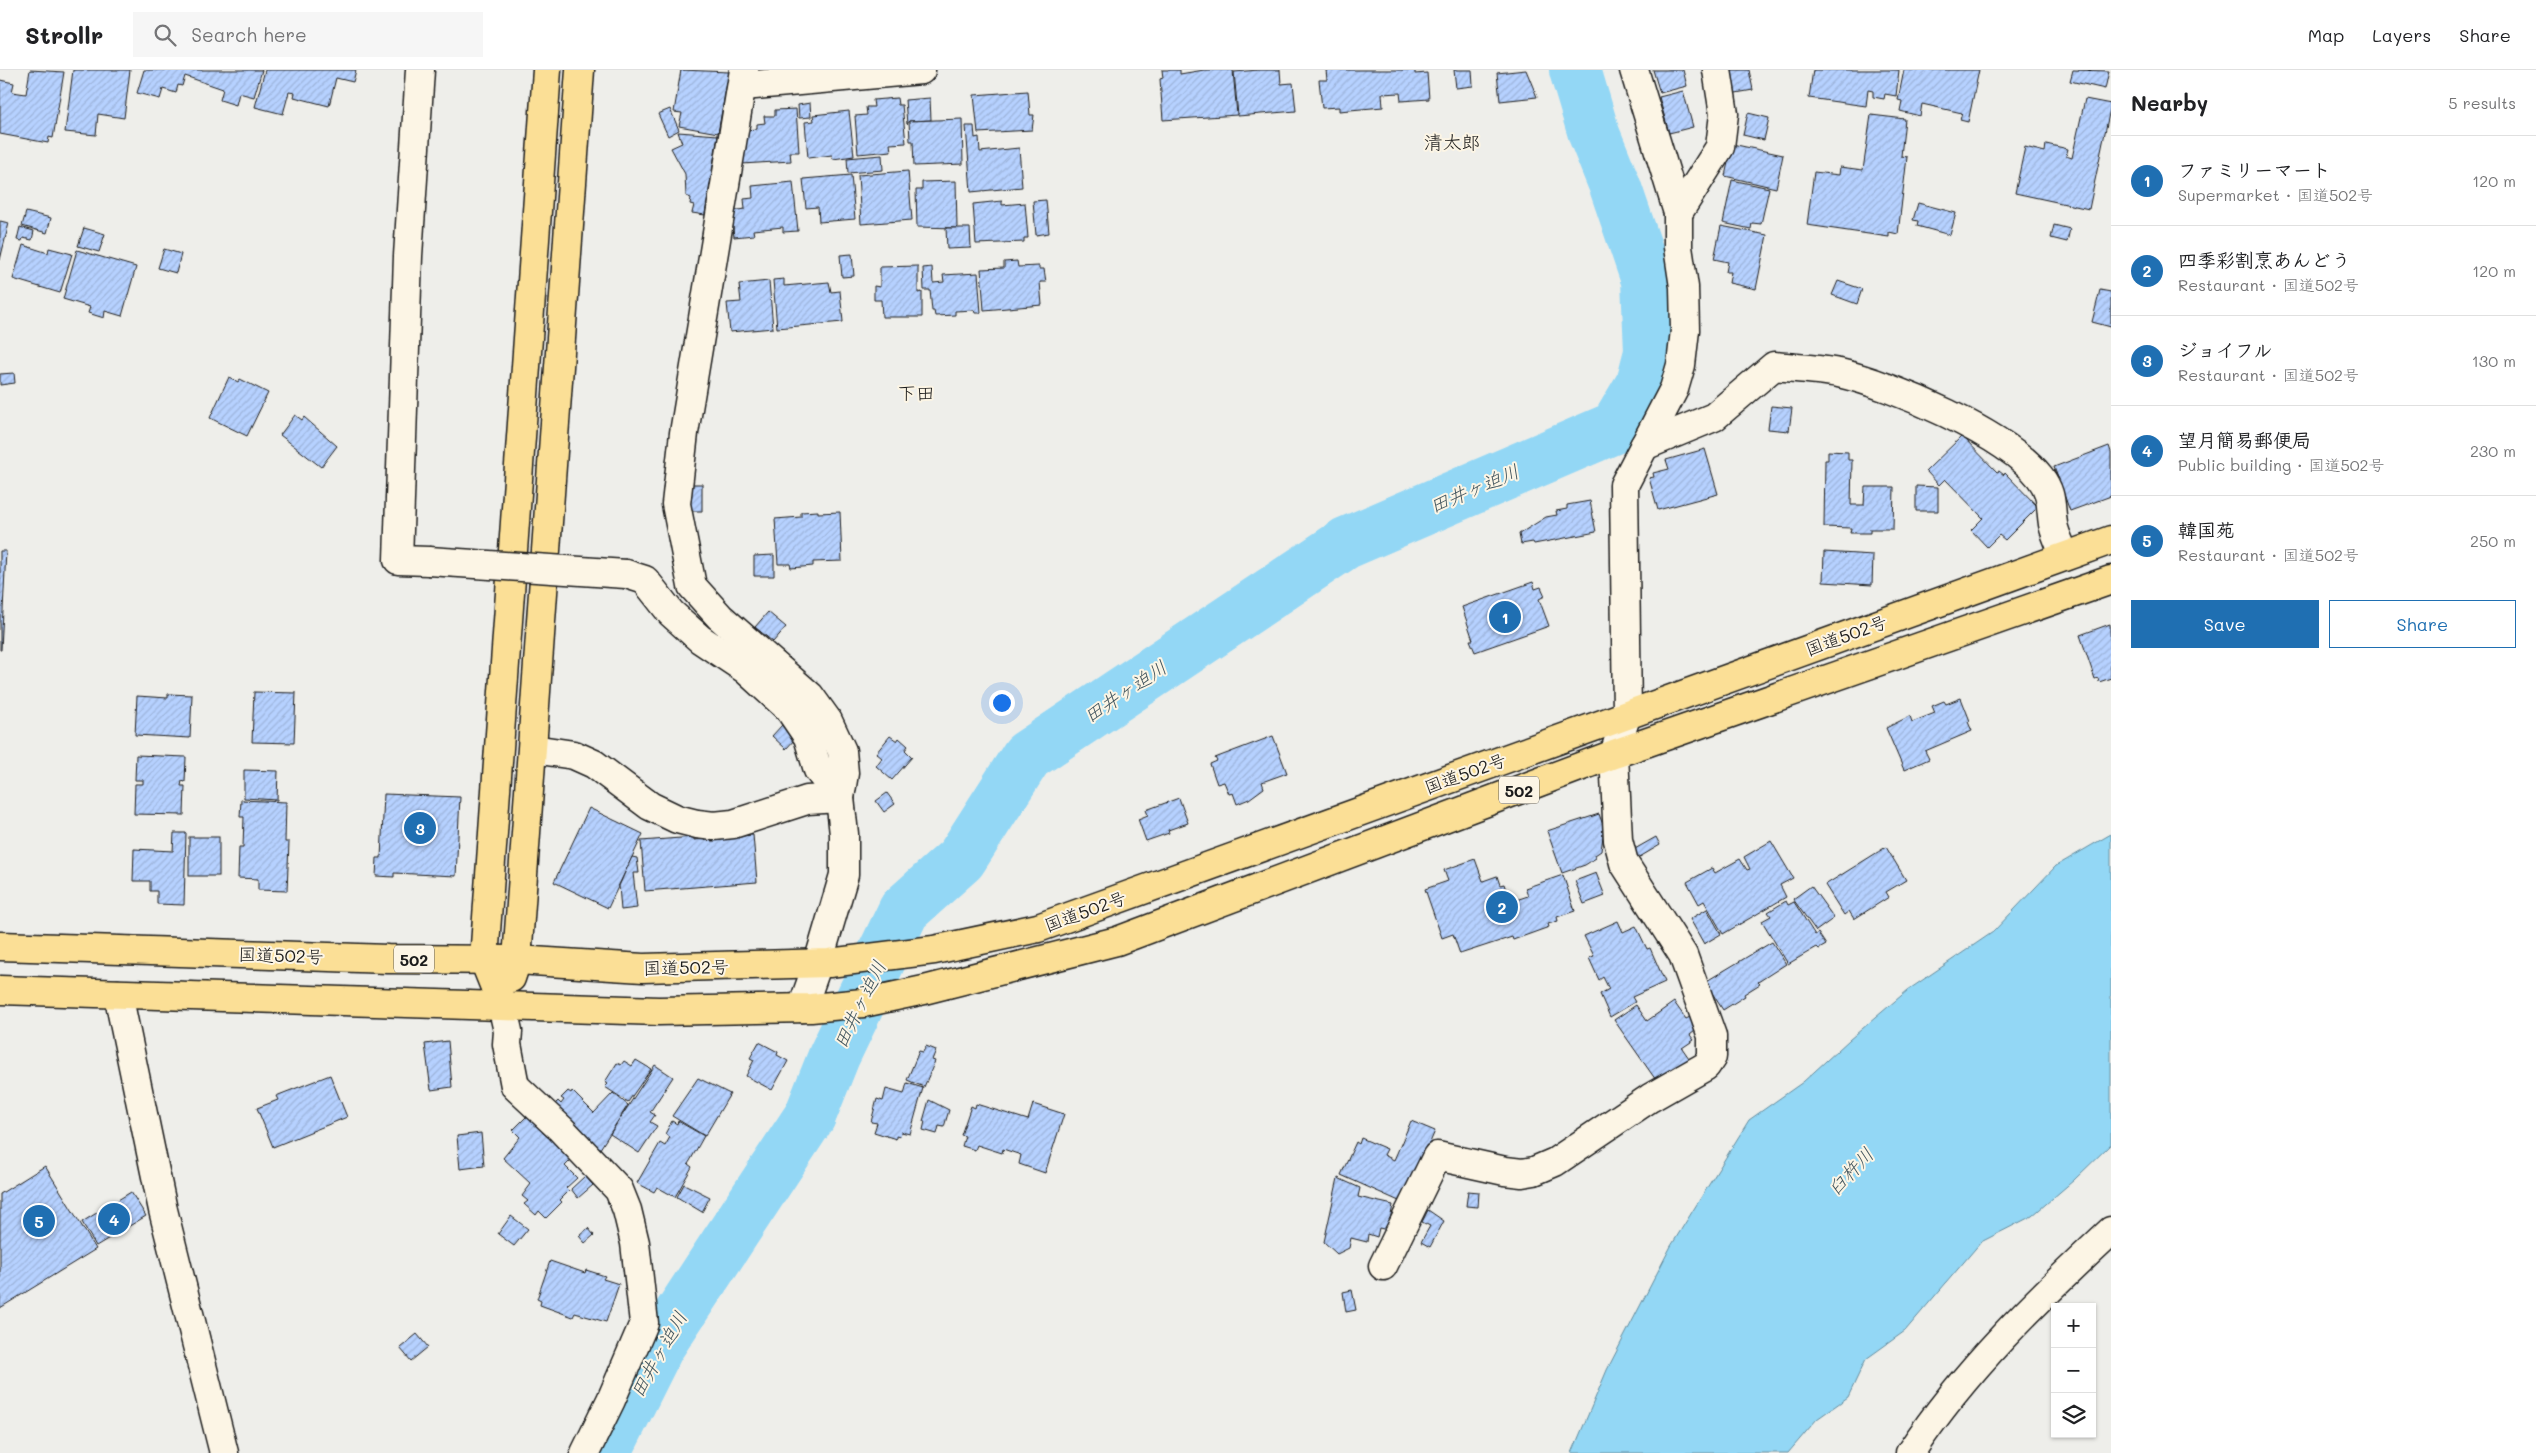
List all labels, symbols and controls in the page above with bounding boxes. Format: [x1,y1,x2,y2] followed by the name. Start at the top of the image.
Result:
[133,12,483,57] search box
[25,19,103,50] text: Strollr
[151,21,179,49] icon: search
[191,22,307,47] text: Search here
[2308,23,2344,47] text: Map
[2372,23,2431,47] text: Layers
[2459,23,2511,47] text: Share
[2131,89,2208,116] text: Nearby
[2448,92,2516,113] text: 5 results
[1423,129,1481,154] district label: 清太郎
[2178,157,2331,182] text: ファミリーマート
[2143,170,2151,191] text: 1
[2472,170,2516,191] text: 120 m
[2178,184,2373,205] text: Supermarket · 国道502号
[2178,247,2351,272] text: 四季彩割烹あんどう
[2143,260,2151,281] text: 2
[2472,260,2516,281] text: 120 m
[2178,274,2359,295] text: Restaurant · 国道502号
[2178,337,2273,362] text: ジョイフル
[2142,350,2152,371] text: 3
[2472,350,2516,371] text: 130 m
[2178,364,2359,385] text: Restaurant · 国道502号
[897,380,935,405] district label: 下田
[2178,427,2311,452] text: 望月簡易郵便局
[2142,440,2152,461] text: 4
[2470,440,2516,461] text: 230 m
[2178,454,2385,475] text: Public building · 国道502号
[1425,458,1523,518] water label: 田井ヶ迫川
[2178,517,2235,542] text: 韓国苑
[2142,530,2152,551] text: 5
[2470,530,2516,551] text: 250 m
[2178,544,2359,565] text: Restaurant · 国道502号
[1489,598,1521,636] pin: 1
[2131,600,2319,648] button: Save
[2329,600,2516,648] button: Share
[1802,609,1890,661] street label: 国道502号
[1079,654,1171,728] water label: 田井ヶ迫川
[989,690,1015,716] your location
[1421,747,1509,799] street label: 国道502号
[1499,776,1539,804] road number: 502
[404,809,436,847] pin: 3
[1041,885,1129,937] street label: 国道502号
[1486,888,1518,926] pin: 2
[238,942,324,968] street label: 国道502号
[394,946,434,972] road number: 502
[643,954,729,980] street label: 国道502号
[827,956,891,1052] water label: 田井ヶ迫川
[1821,1142,1879,1200] water label: 臼杵川
[98,1200,130,1238] pin: 4
[23,1202,55,1240] pin: 5
[2051,1303,2096,1438] map controls
[2051,1303,2096,1348] button: +
[624,1306,692,1402] water label: 田井ヶ迫川
[2051,1348,2096,1393] button: −
[2051,1393,2096,1438] button: layers

